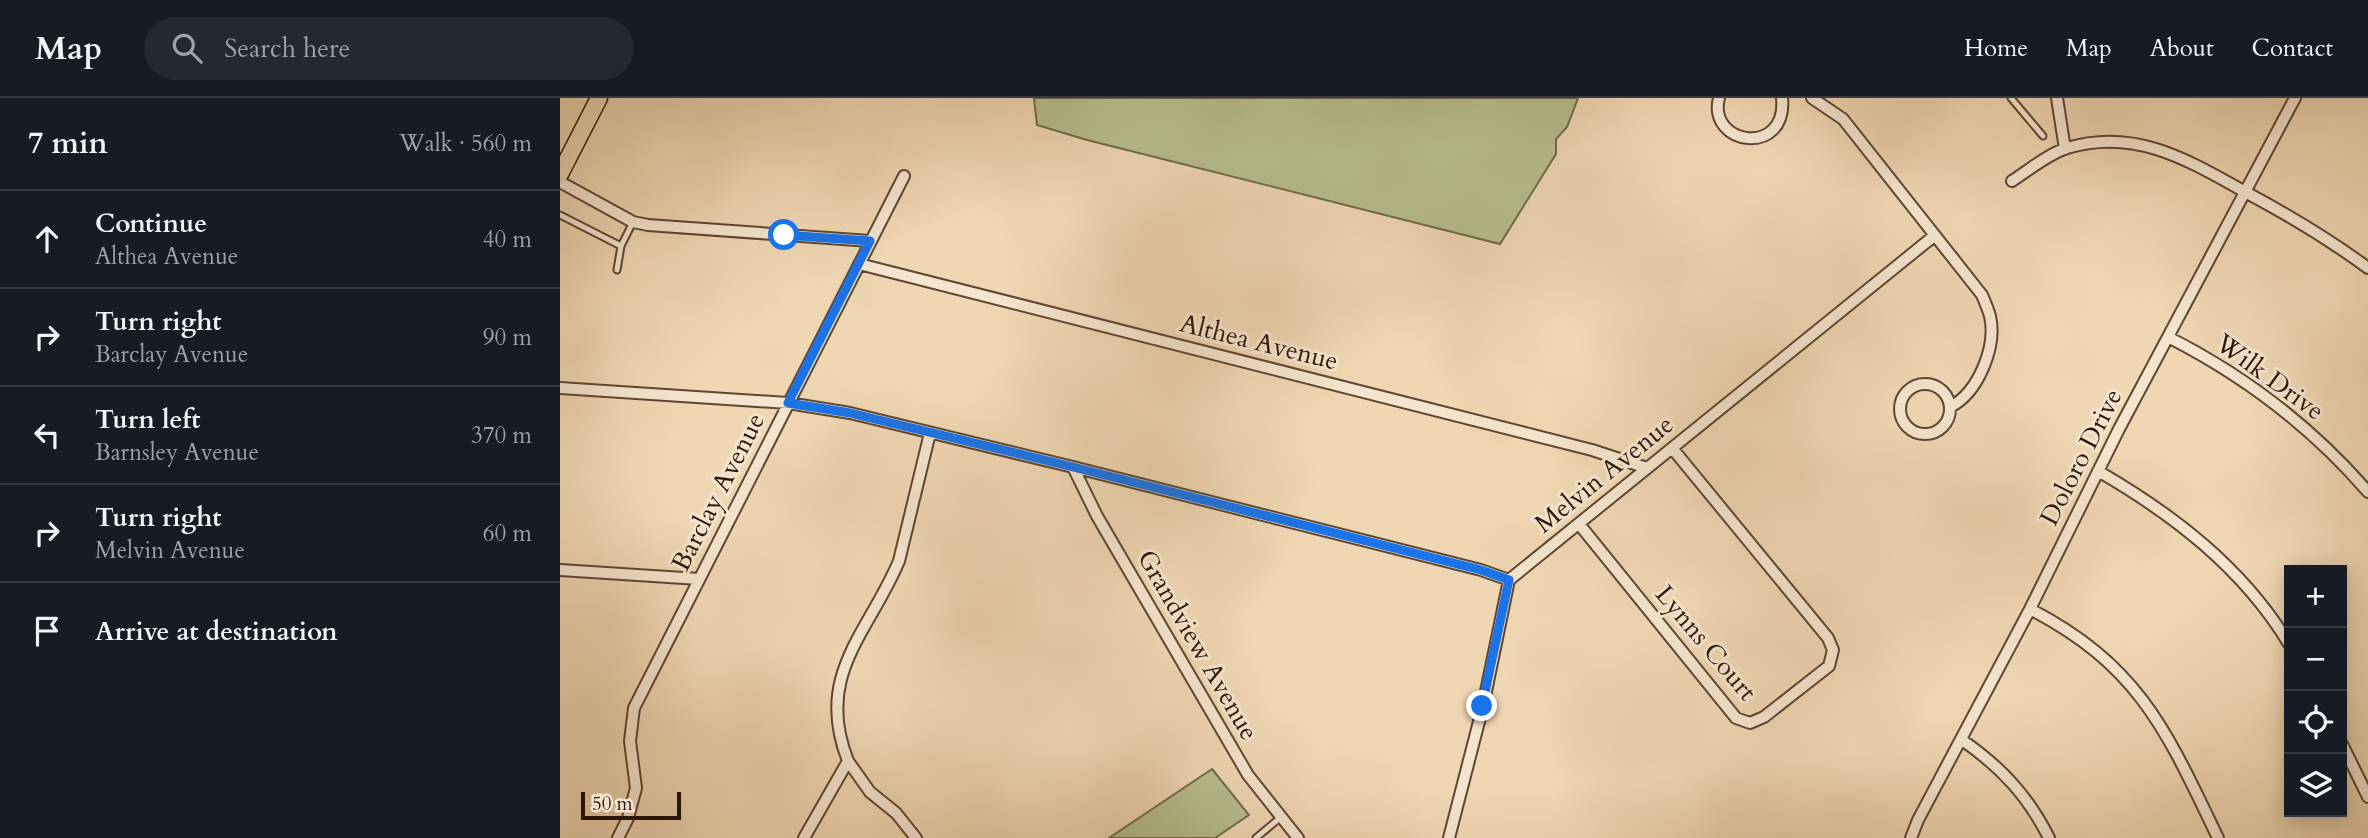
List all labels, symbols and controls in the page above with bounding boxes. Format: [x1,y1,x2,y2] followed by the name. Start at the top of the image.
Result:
[144,17,634,80] search box
[35,26,102,71] text: Map
[168,29,206,67] icon: search
[224,31,350,66] text: Search here
[1964,32,2028,65] text: Home
[2066,32,2112,65] text: Map
[2150,32,2214,65] text: About
[2252,32,2333,65] text: Contact
[28,123,108,164] text: 7 min
[399,128,532,159] text: Walk · 560 m
[95,206,207,241] text: Continue
[768,219,799,250] route start
[28,220,66,258] icon: ahead
[483,224,532,255] text: 40 m
[95,241,238,272] text: Althea Avenue
[95,304,222,339] text: Turn right
[1176,305,1342,379] street label: Althea Avenue
[28,318,66,356] icon: right
[483,322,532,353] text: 90 m
[2208,325,2331,428] street label: Wilk Drive
[95,339,248,370] text: Barclay Avenue
[2032,383,2130,531] street label: Doloro Drive
[95,402,200,437] text: Turn left
[663,407,773,577] street label: Barclay Avenue
[1527,407,1681,541] street label: Melvin Avenue
[28,416,66,454] icon: left
[471,420,532,451] text: 370 m
[95,437,259,468] text: Barnsley Avenue
[95,500,222,535] text: Turn right
[28,514,66,552] icon: right
[483,518,532,549] text: 60 m
[95,535,245,566] text: Melvin Avenue
[1129,543,1267,747] street label: Grandview Avenue
[2284,565,2347,817] map controls
[2284,565,2347,628] button: +
[1647,578,1765,708] street label: Lynns Court
[28,612,66,650] icon: arrive
[95,614,338,649] text: Arrive at destination
[2284,628,2347,691] button: −
[1466,690,1497,721] route end
[2284,691,2347,754] button: locate
[2284,754,2347,817] button: layers
[581,789,681,821] scale bar
[592,791,633,817] text: 50 m

